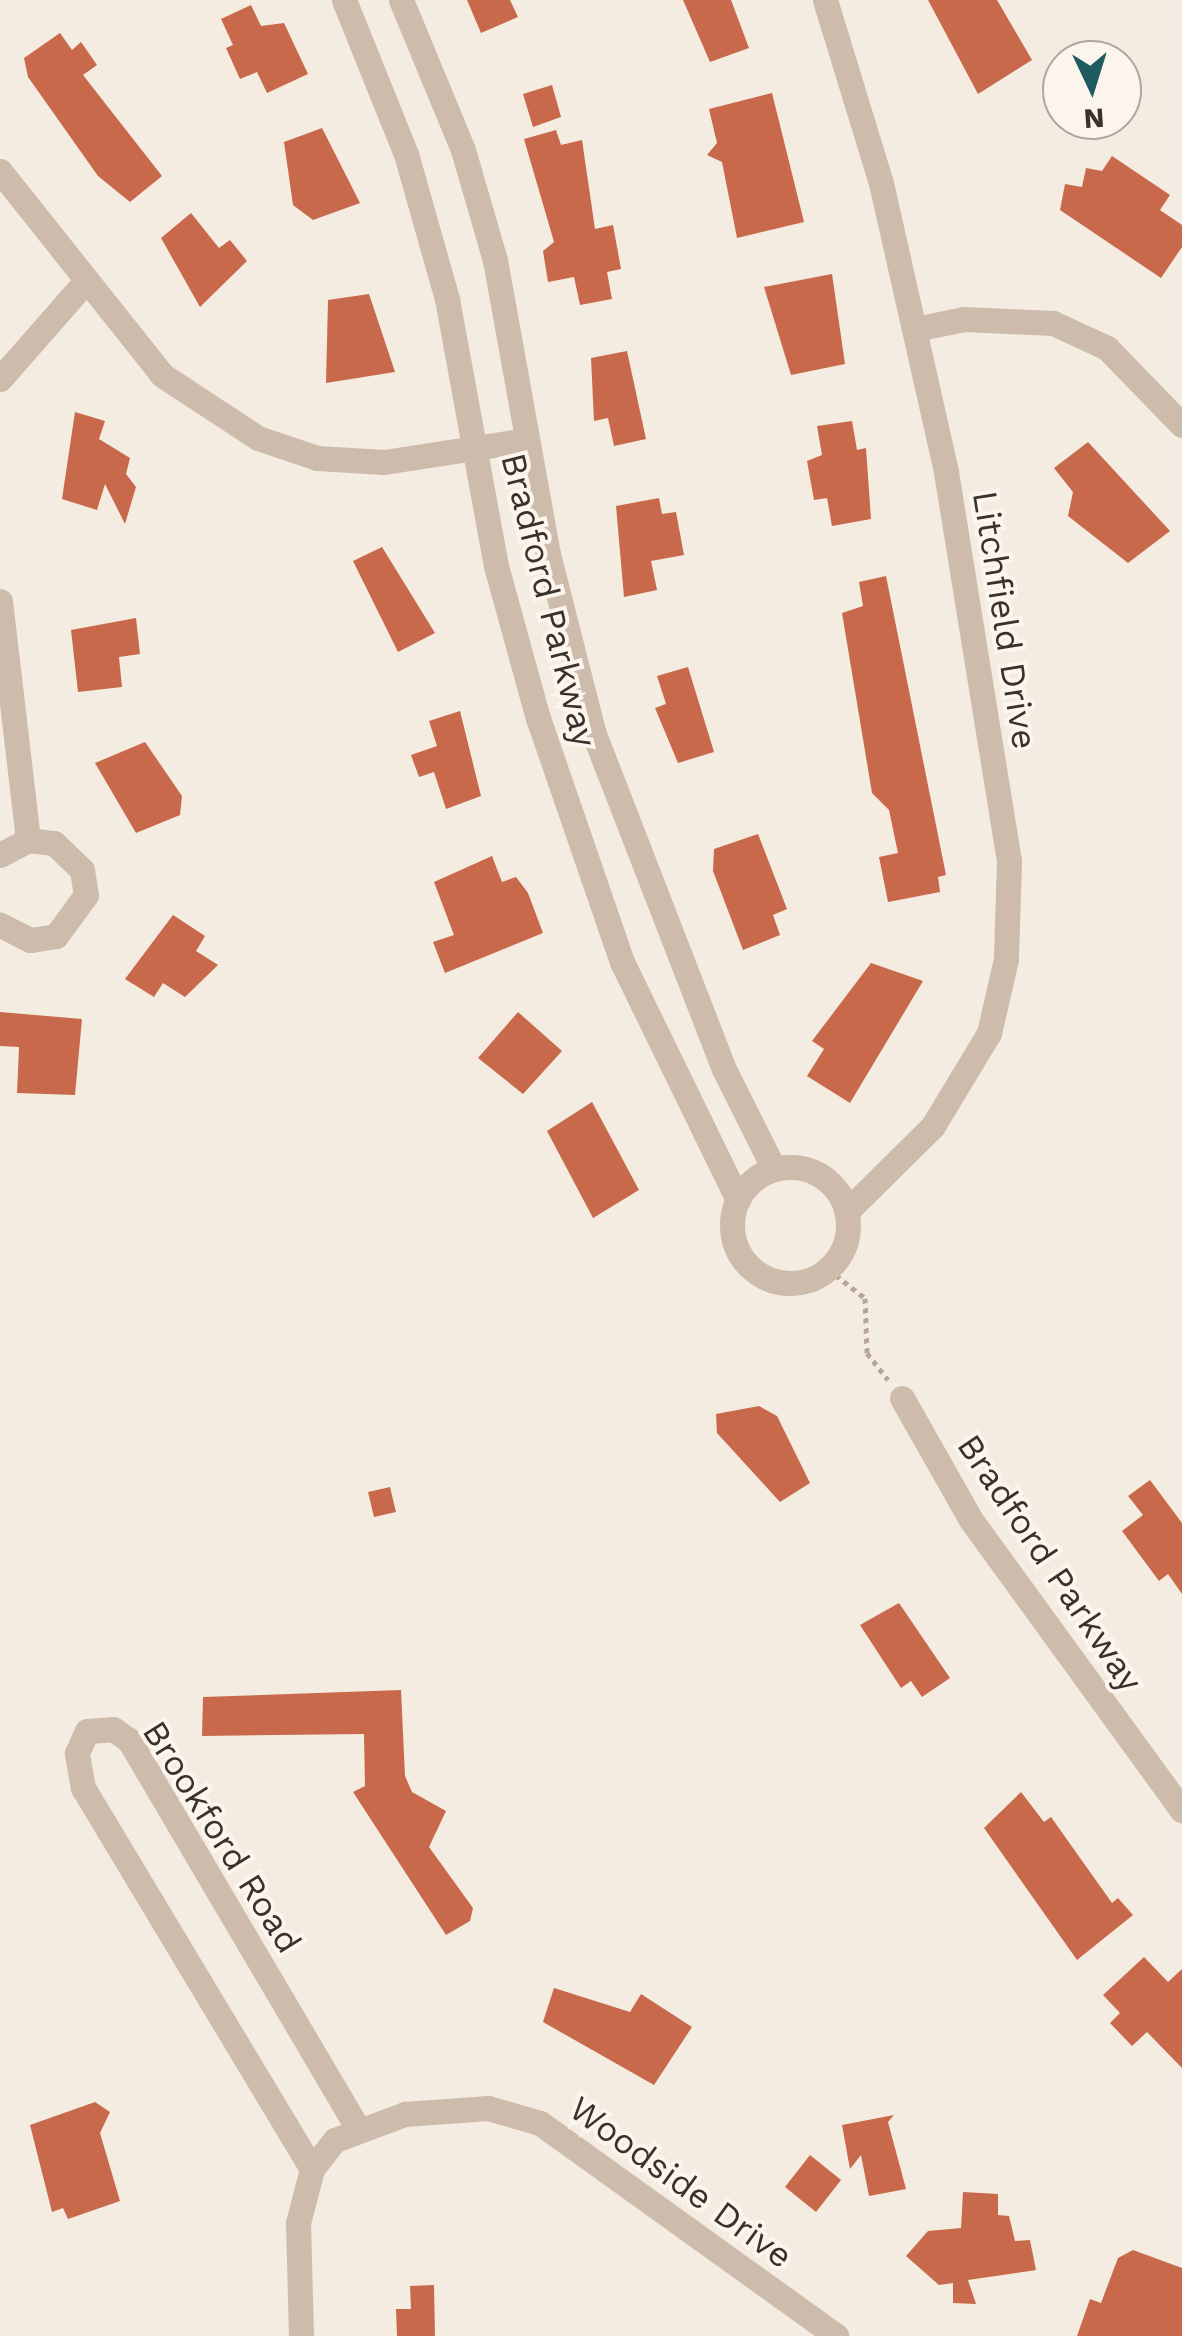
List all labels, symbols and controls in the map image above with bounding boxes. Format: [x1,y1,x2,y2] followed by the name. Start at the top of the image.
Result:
[1042,40,1142,140] north arrow
[1082,101,1105,136] text: N
[492,449,606,751] street label: Bradford Parkway
[964,488,1046,752] street label: Litchfield Drive
[948,1426,1152,1700] street label: Bradford Parkway
[134,1713,310,1961] street label: Brookford Road
[561,2087,801,2277] street label: Woodside Drive

